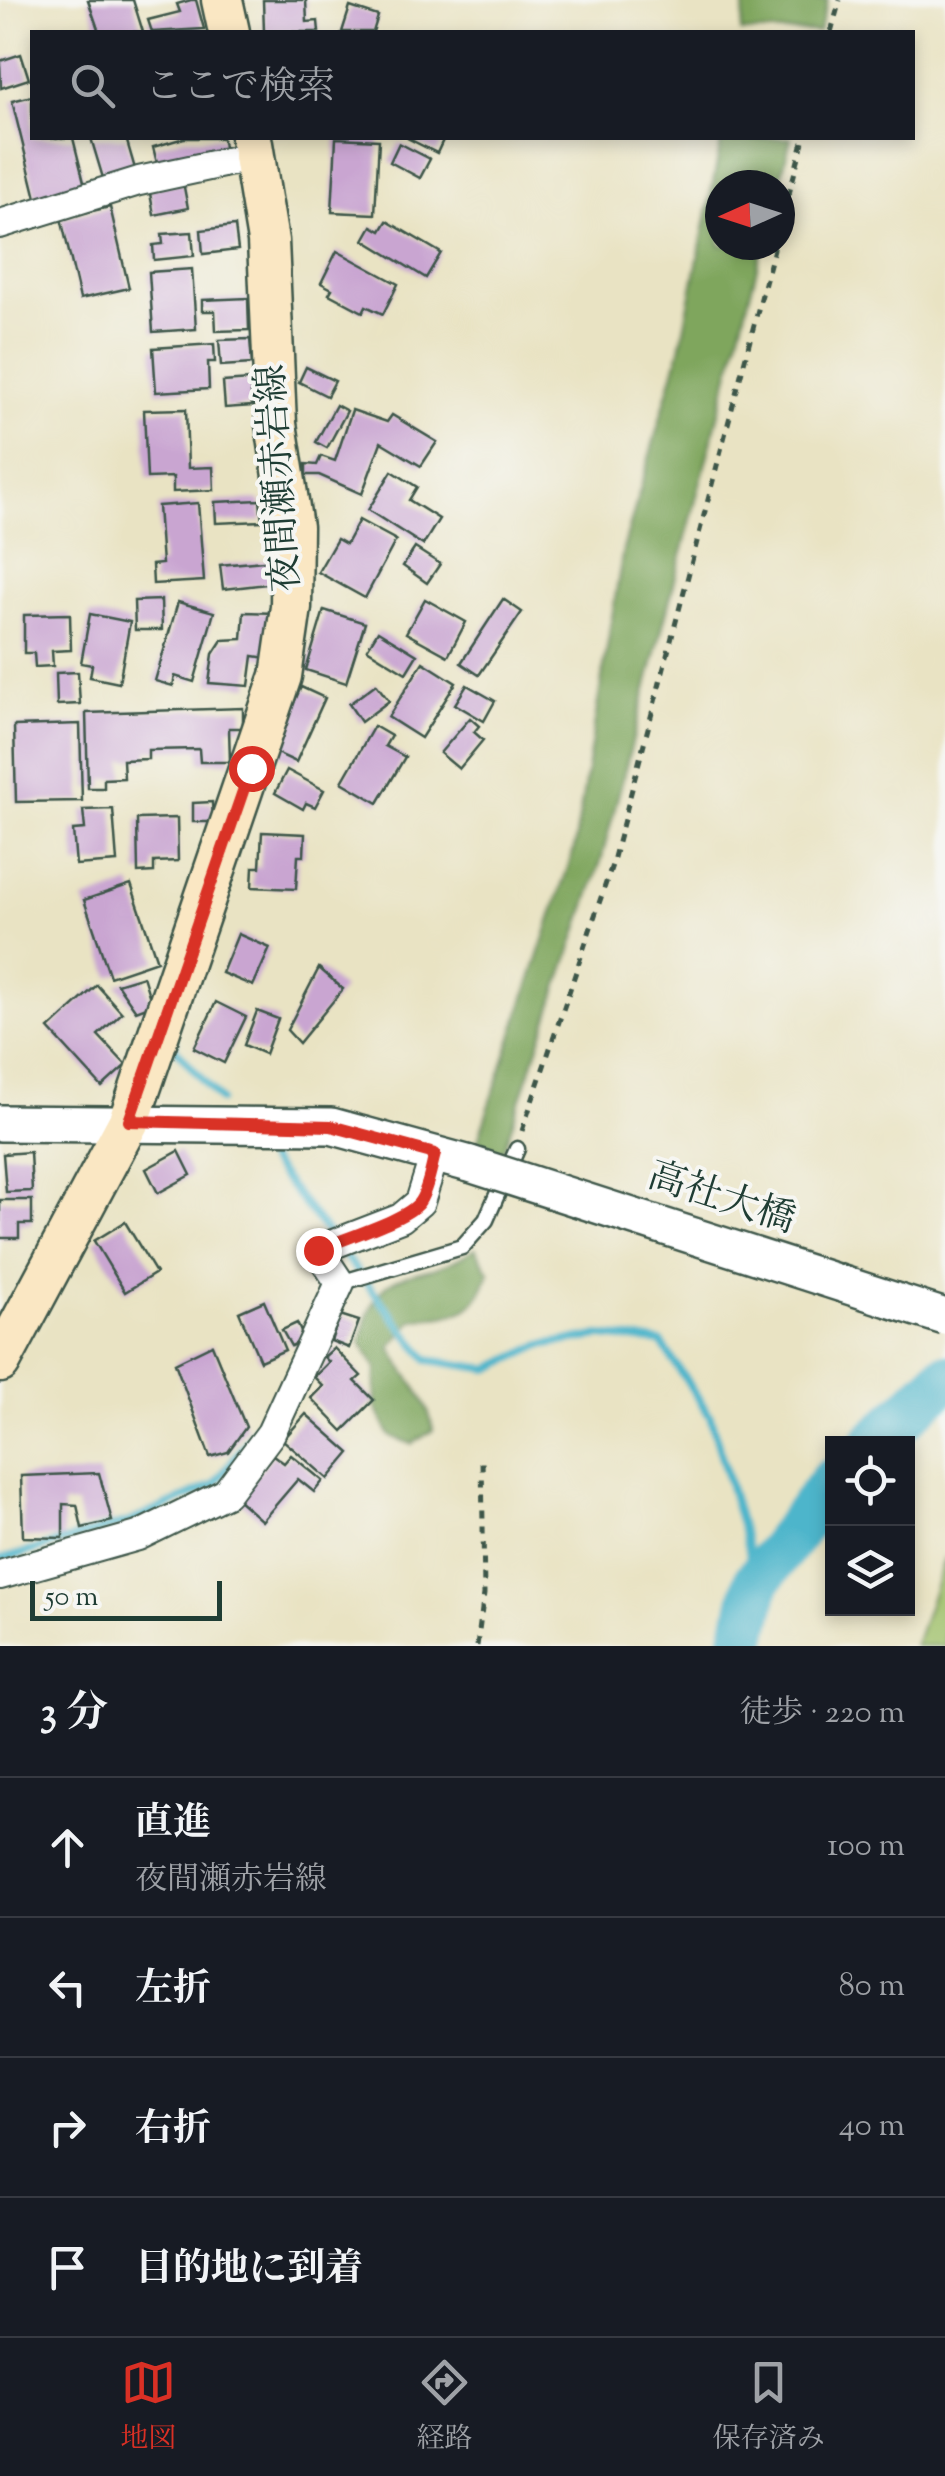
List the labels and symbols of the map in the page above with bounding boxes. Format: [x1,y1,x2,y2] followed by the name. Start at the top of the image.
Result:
[705,170,795,260] north arrow
[246,362,316,594] street label: 夜間瀬赤岩線
[229,746,275,792] route start
[640,1151,802,1249] street label: 高社大橋
[296,1228,342,1274] route end
[30,1576,222,1620] scale bar

